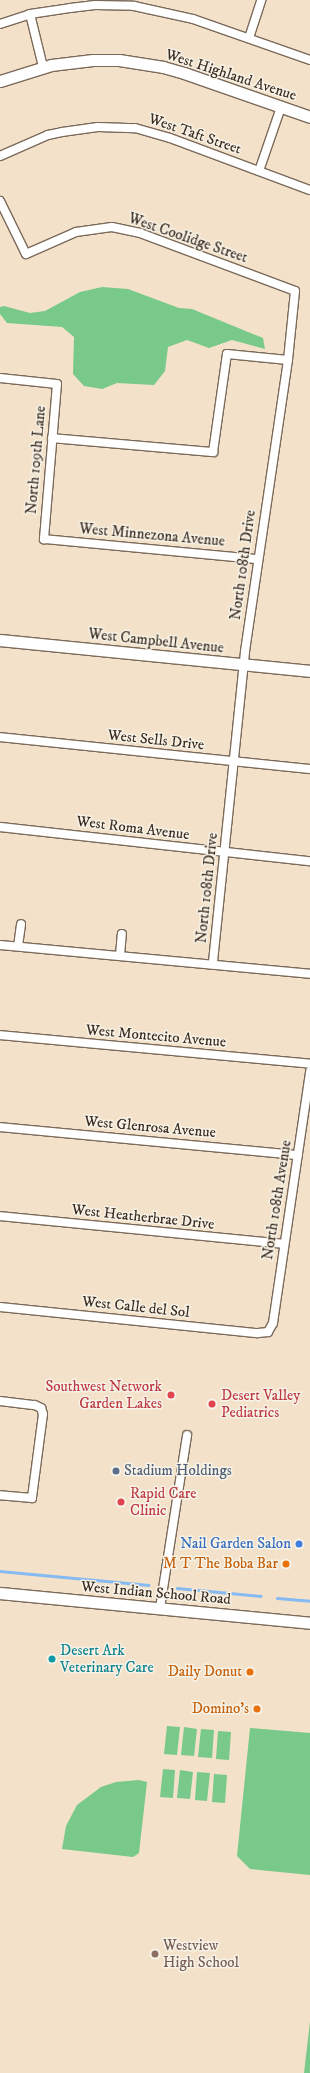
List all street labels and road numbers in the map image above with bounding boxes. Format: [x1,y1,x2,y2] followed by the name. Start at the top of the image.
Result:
[163,45,299,105] street label: West Highland Avenue
[146,110,244,158] street label: West Taft Street
[126,209,250,267] street label: West Coolidge Street
[22,405,50,515] street label: North 109th Lane
[226,509,260,621] street label: North 108th Drive
[78,520,226,550] street label: West Minnezona Avenue
[87,625,225,657] street label: West Campbell Avenue
[107,726,205,754] street label: West Sells Drive
[76,812,190,844] street label: West Roma Avenue
[192,832,222,944] street label: North 108th Drive
[85,1021,227,1051] street label: West Montecito Avenue
[83,1112,217,1142] street label: West Glenrosa Avenue
[259,1139,295,1261] street label: North 108th Avenue
[71,1201,215,1233] street label: West Heatherbrae Drive
[81,1292,191,1322] street label: West Calle del Sol
[80,1577,232,1609] street label: West Indian School Road

